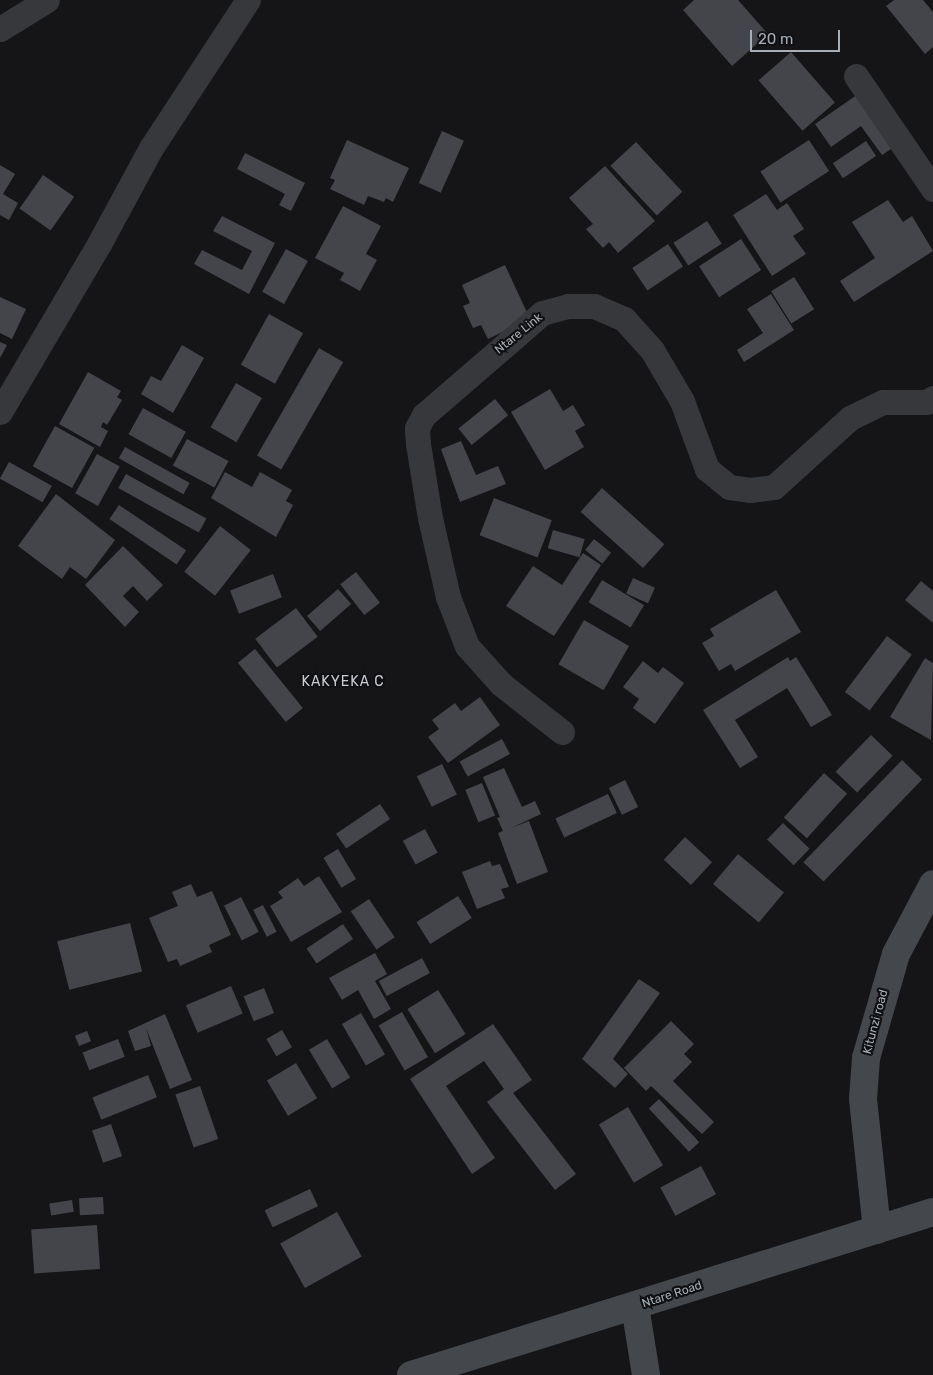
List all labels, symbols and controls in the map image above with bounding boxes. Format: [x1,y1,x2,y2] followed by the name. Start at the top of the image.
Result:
[753,20,843,52] scale bar
[758,30,793,48] text: 20 m
[492,311,546,357] street label: Ntare Link
[300,674,386,690] district label: KAKYEKA C
[860,988,892,1056] street label: Kitunzi road
[640,1279,704,1311] street label: Ntare Road

